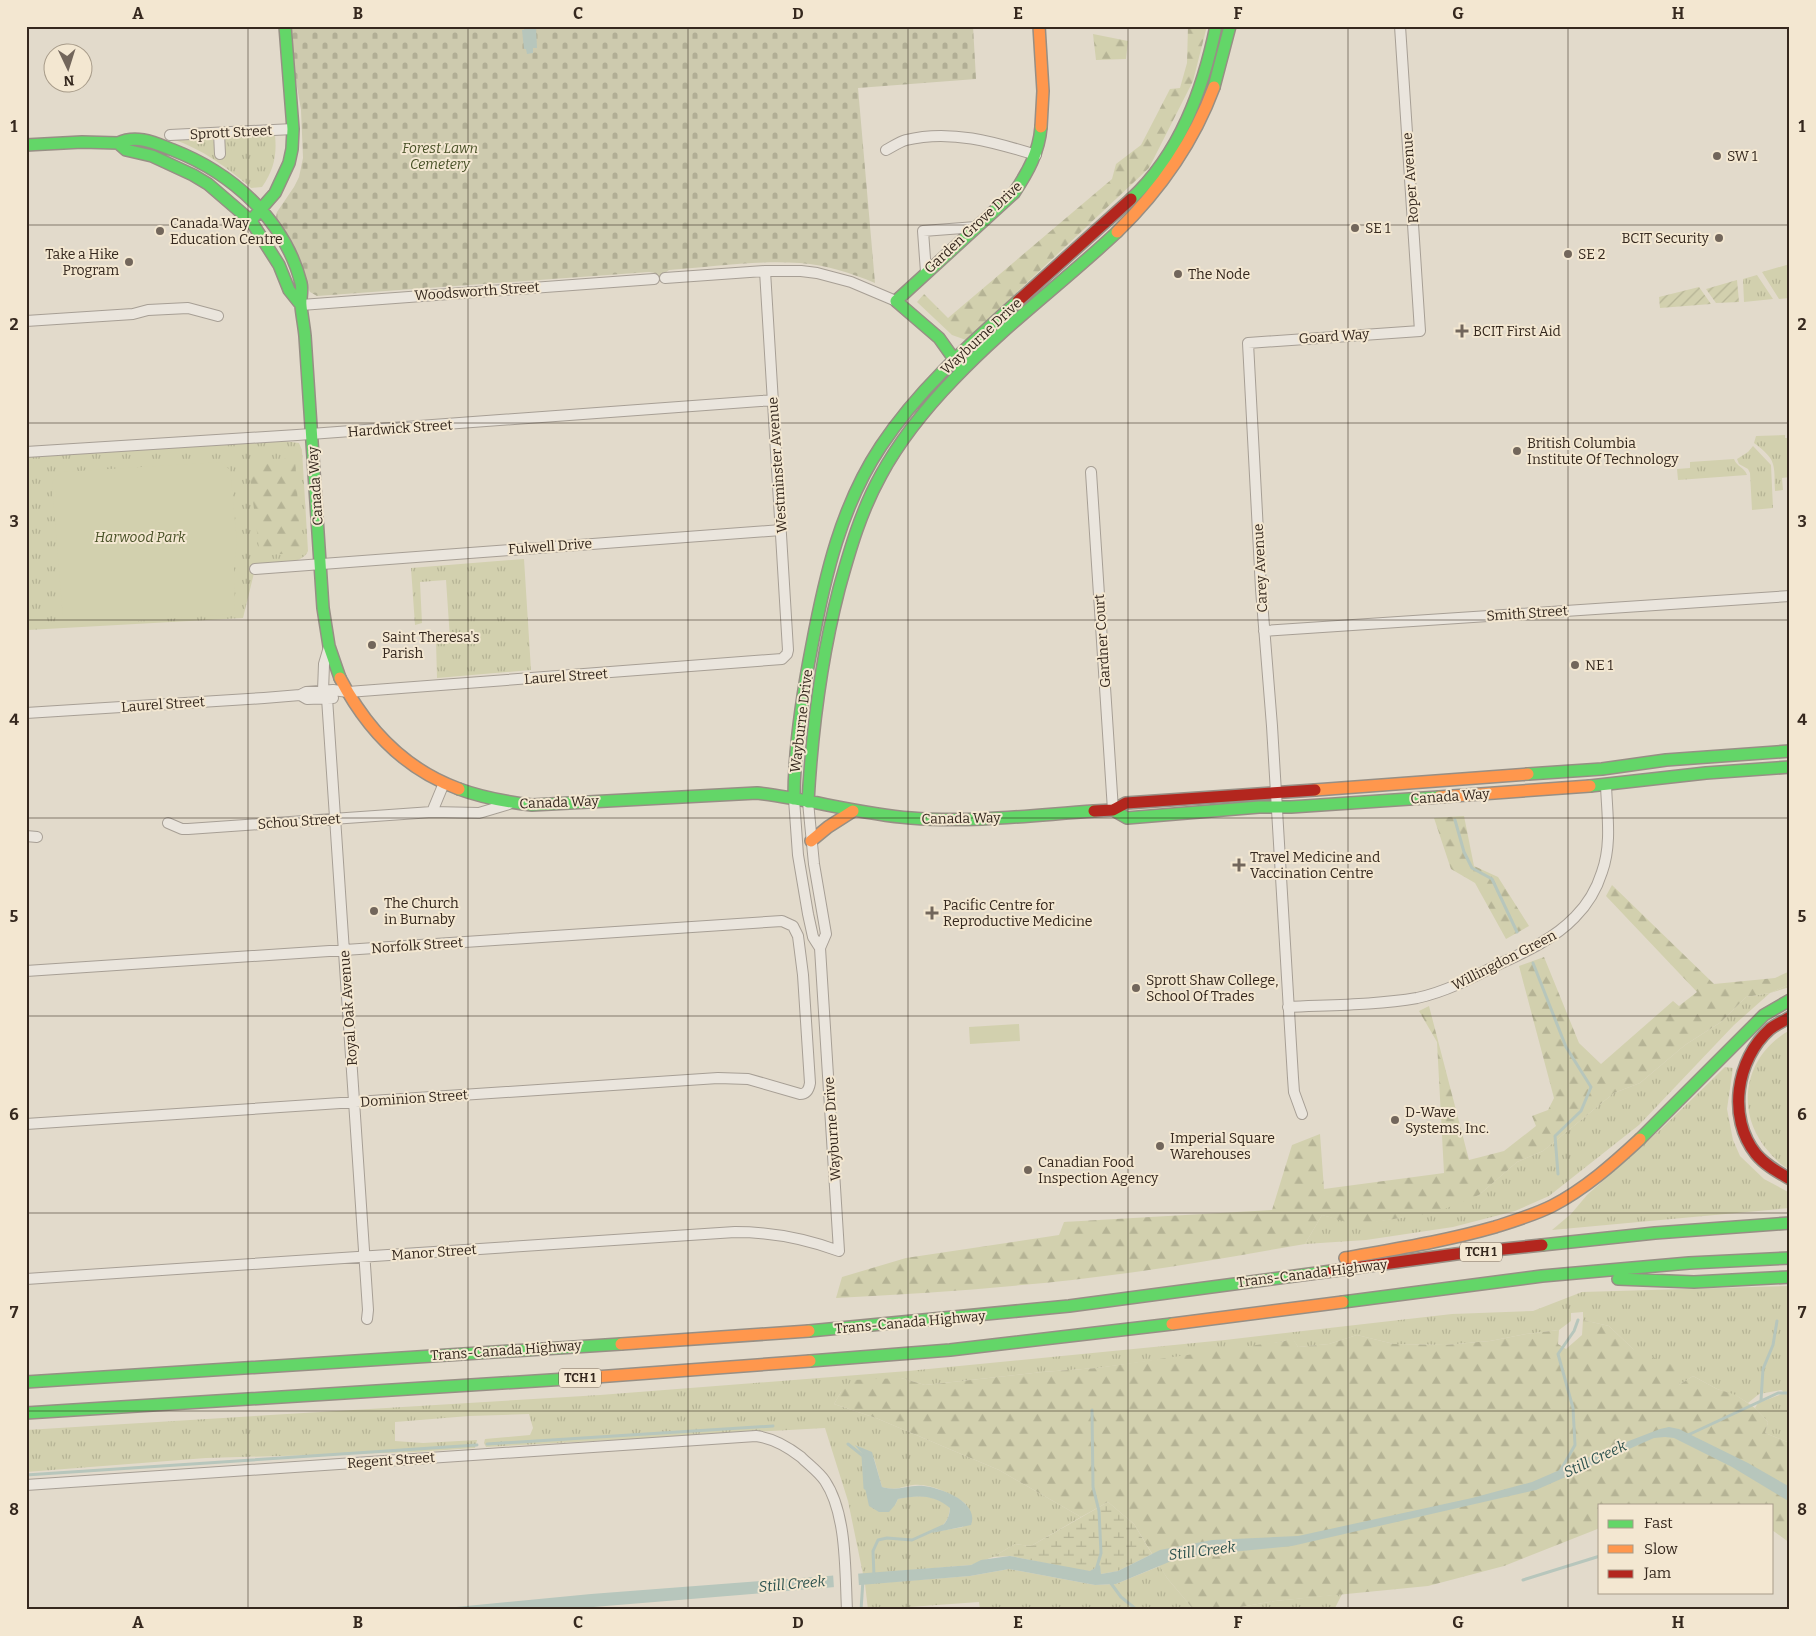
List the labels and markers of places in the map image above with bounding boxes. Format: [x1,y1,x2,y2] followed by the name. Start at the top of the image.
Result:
[1727,148,1758,165] place label: SW 1
[1711,150,1723,162] marker: SW 1
[170,215,283,248] place label: Canada Way Education Centre
[1365,220,1391,237] place label: SE 1
[1349,222,1361,234] marker: SE 1
[154,225,166,237] marker: Canada Way Education Centre
[1622,230,1710,247] place label: BCIT Security
[1713,232,1725,244] marker: BCIT Security
[45,246,120,279] place label: Take a Hike Program
[1578,246,1605,263] place label: SE 2
[1562,248,1574,260] marker: SE 2
[123,256,135,268] marker: Take a Hike Program
[1188,266,1250,283] place label: The Node
[1172,268,1184,280] marker: The Node
[1473,323,1561,340] place label: BCIT First Aid
[1455,324,1469,338] marker: BCIT First Aid
[1527,435,1679,468] place label: British Columbia Institute Of Technology
[1511,445,1523,457] marker: British Columbia Institute Of Technology
[382,629,479,662] place label: Saint Theresa's Parish
[366,639,378,651] marker: Saint Theresa's Parish
[1585,657,1614,674] place label: NE 1
[1569,659,1581,671] marker: NE 1
[1250,849,1380,882] place label: Travel Medicine and Vaccination Centre
[1232,858,1246,872] marker: Travel Medicine and Vaccination Centre
[384,895,459,928] place label: The Church in Burnaby
[943,897,1092,930] place label: Pacific Centre for Reproductive Medicine
[368,905,380,917] marker: The Church in Burnaby
[925,906,939,920] marker: Pacific Centre for Reproductive Medicine
[1146,972,1278,1005] place label: Sprott Shaw College, School Of Trades
[1130,982,1142,994] marker: Sprott Shaw College, School Of Trades
[1405,1104,1489,1137] place label: D-Wave Systems, Inc.
[1389,1114,1401,1126] marker: D-Wave Systems, Inc.
[1170,1130,1275,1163] place label: Imperial Square Warehouses
[1154,1140,1166,1152] marker: Imperial Square Warehouses
[1038,1154,1159,1187] place label: Canadian Food Inspection Agency
[1022,1164,1034,1176] marker: Canadian Food Inspection Agency

